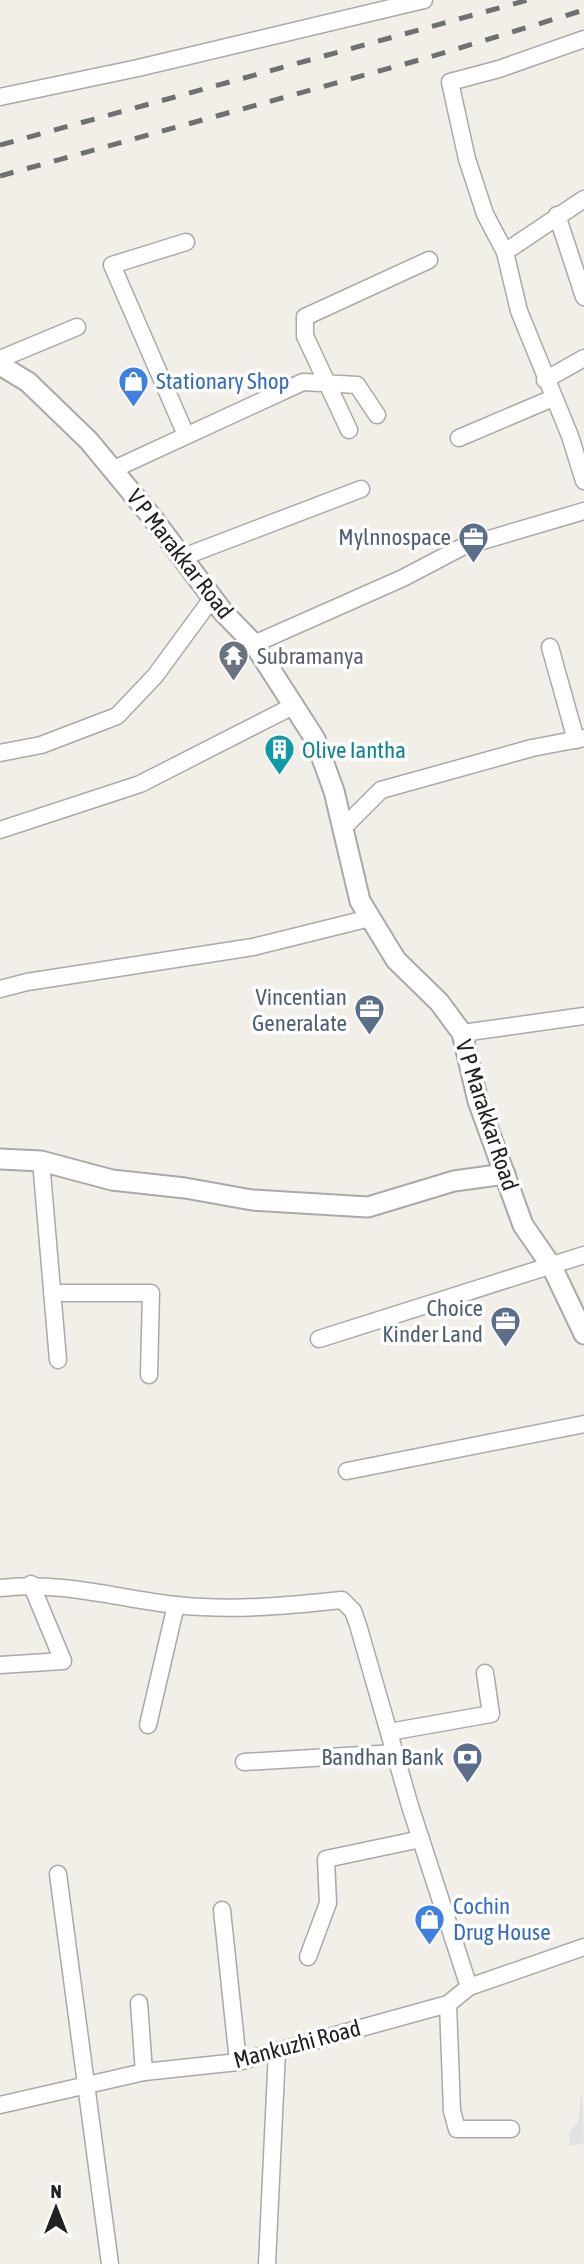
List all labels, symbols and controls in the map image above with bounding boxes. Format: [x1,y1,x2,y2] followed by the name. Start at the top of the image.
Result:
[116,364,150,408] shop icon: Stationary Shop
[156,368,290,394] place label: Stationary Shop
[122,484,238,624] street label: V P Marakkar Road
[457,520,491,564] office icon: Mylnnospace
[338,524,451,550] place label: Mylnnospace
[217,639,251,683] temple icon: Subramanya
[257,643,364,669] place label: Subramanya
[262,733,296,777] building icon: Olive Iantha
[302,737,406,763] place label: Olive Iantha
[252,984,347,1036] place label: Vincentian Generalate
[353,993,387,1037] office icon: Vincentian Generalate
[450,1036,524,1194] street label: V P Marakkar Road
[382,1295,483,1347] place label: Choice Kinder Land
[489,1304,523,1348] office icon: Choice Kinder Land
[450,1740,484,1784] bank icon: Bandhan Bank
[321,1744,444,1770] place label: Bandhan Bank
[453,1893,551,1945] place label: Cochin Drug House
[413,1902,447,1946] shop icon: Cochin Drug House
[231,2015,363,2073] street label: Mankuzhi Road
[21,2173,91,2243] north arrow
[50,2180,62,2202] text: N

